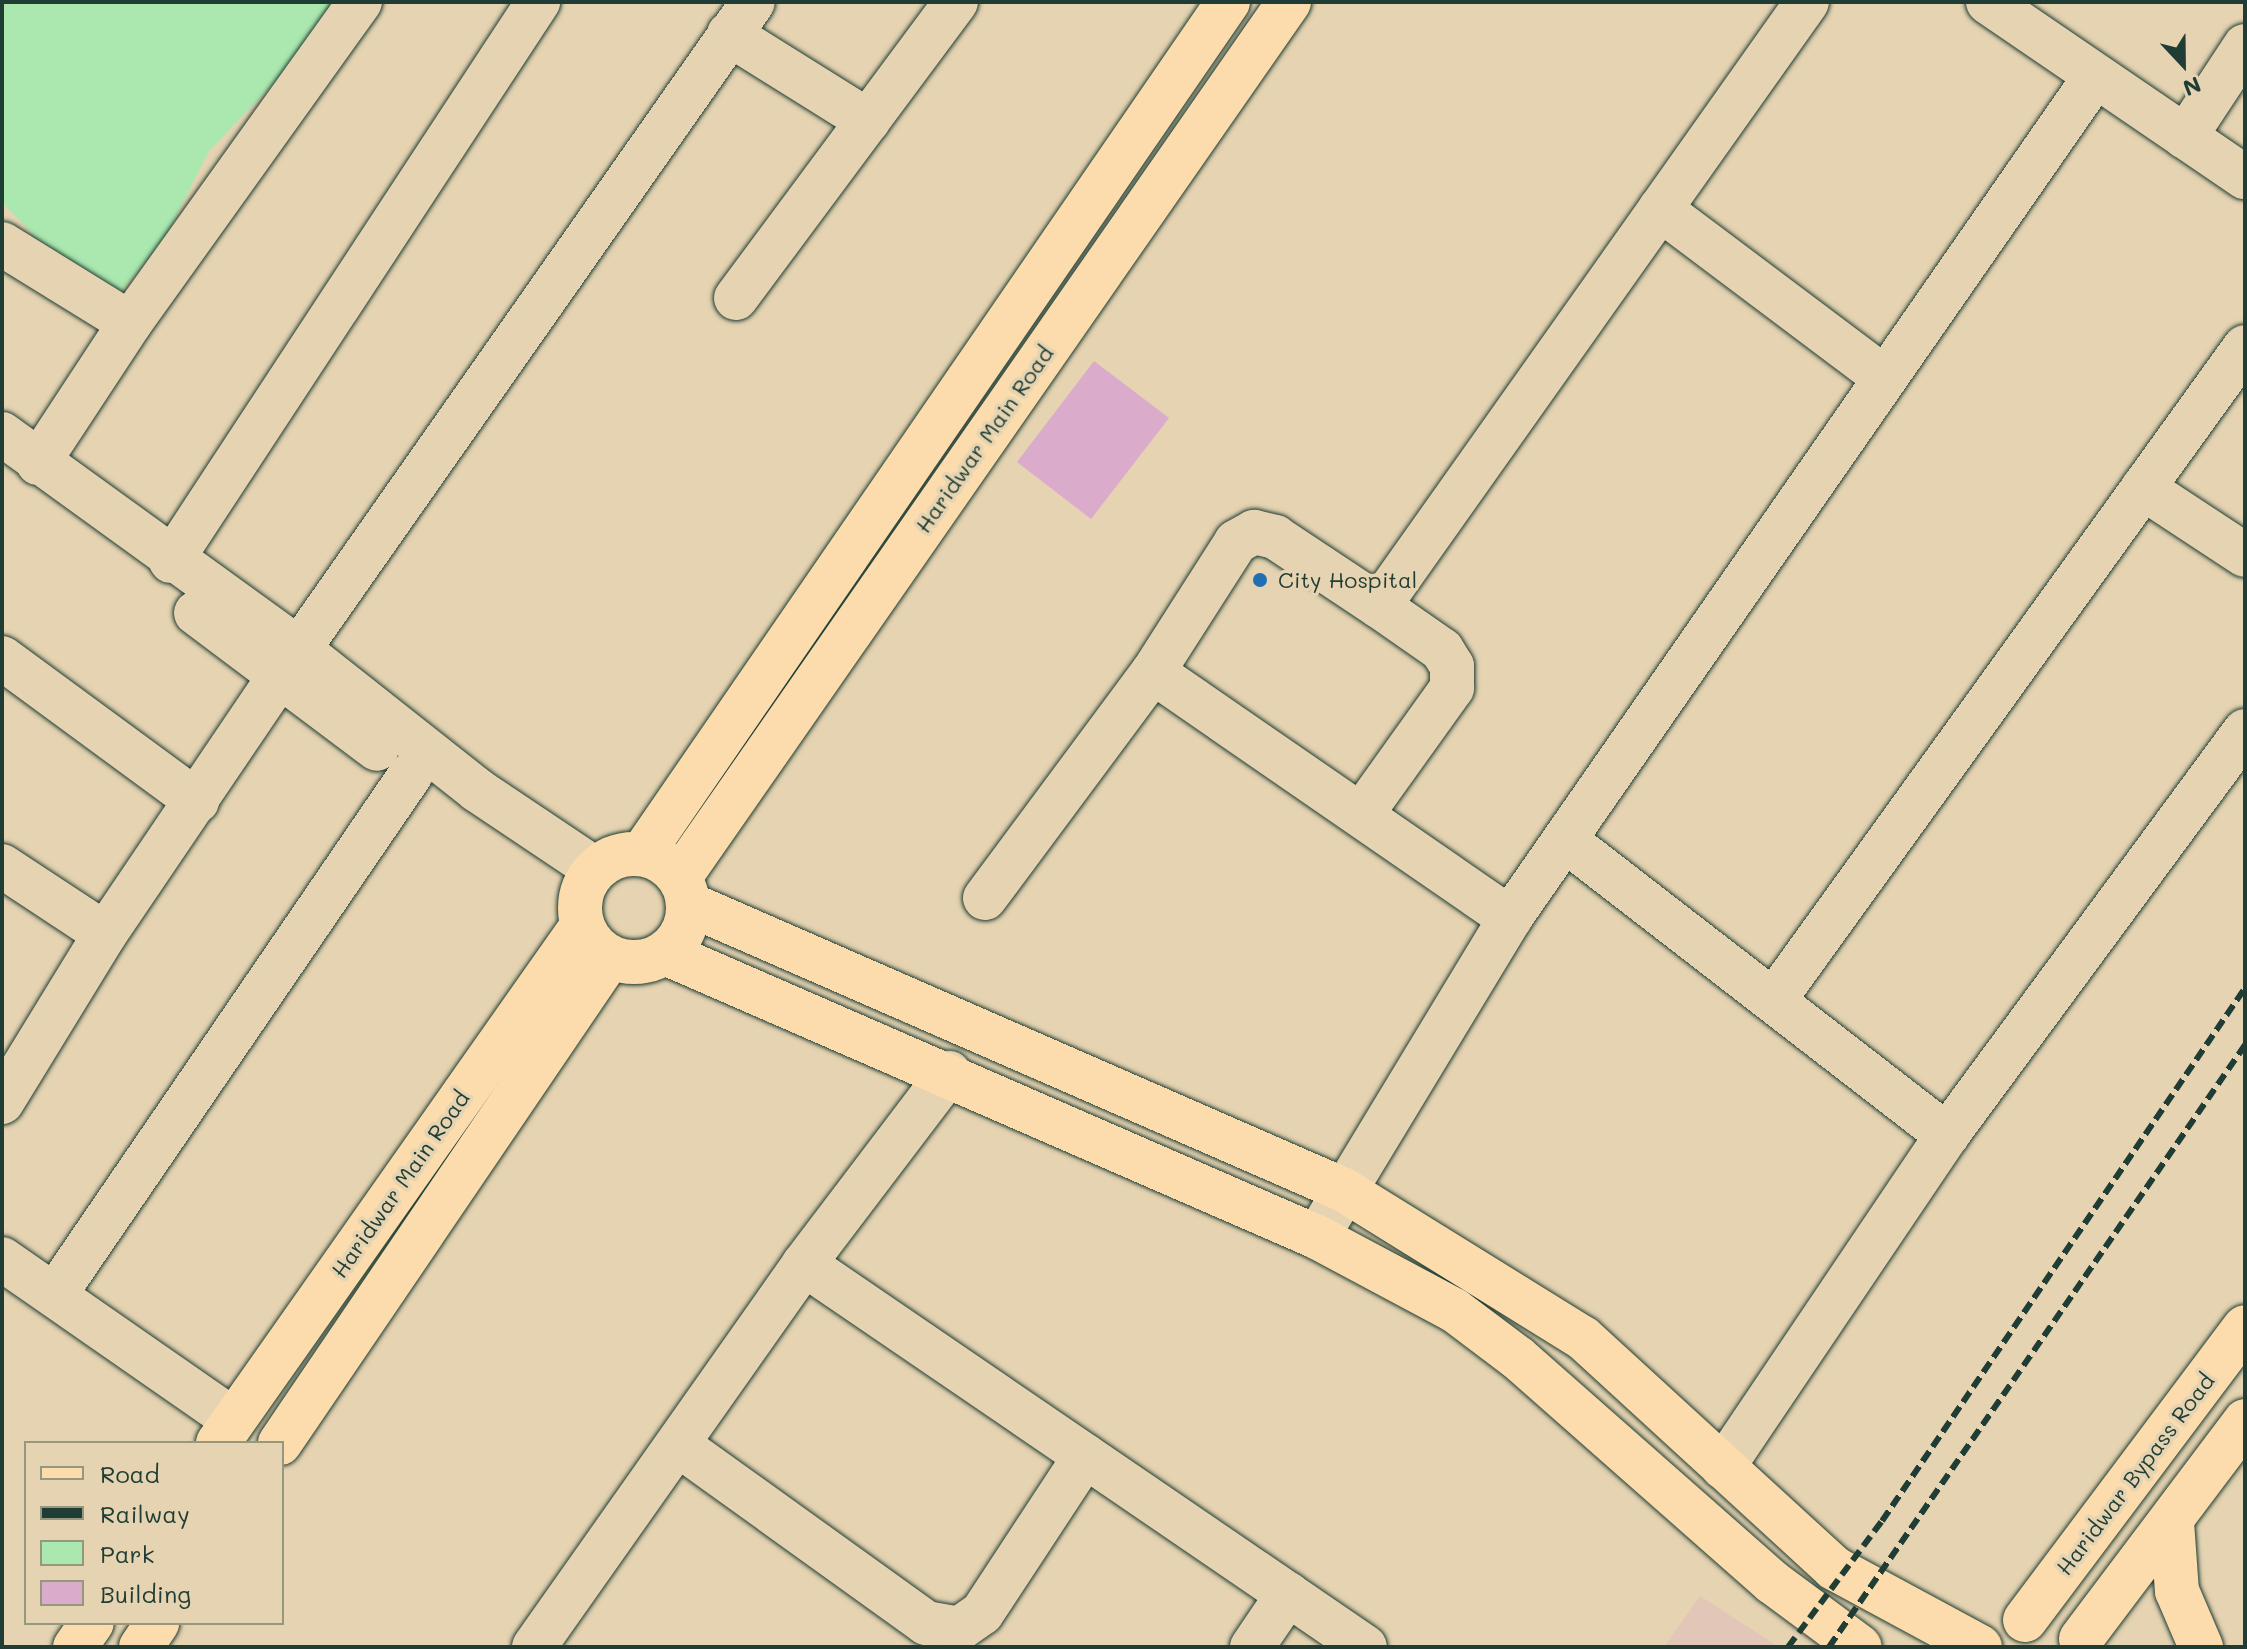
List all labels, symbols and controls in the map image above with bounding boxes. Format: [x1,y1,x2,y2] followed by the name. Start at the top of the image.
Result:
[2143,24,2223,104] north arrow
[2179,70,2205,103] text: N
[910,341,1058,537] street label: Haridwar Main Road
[1278,567,1417,593] place label: City Hospital
[1249,569,1271,591] marker: City Hospital
[326,1086,474,1282] street label: Haridwar Main Road
[2051,1368,2219,1580] street label: Haridwar Bypass Road
[24,1441,284,1625] legend
[100,1458,160,1489] text: Road
[100,1498,190,1529] text: Railway
[100,1538,154,1569] text: Park
[100,1578,191,1609] text: Building

